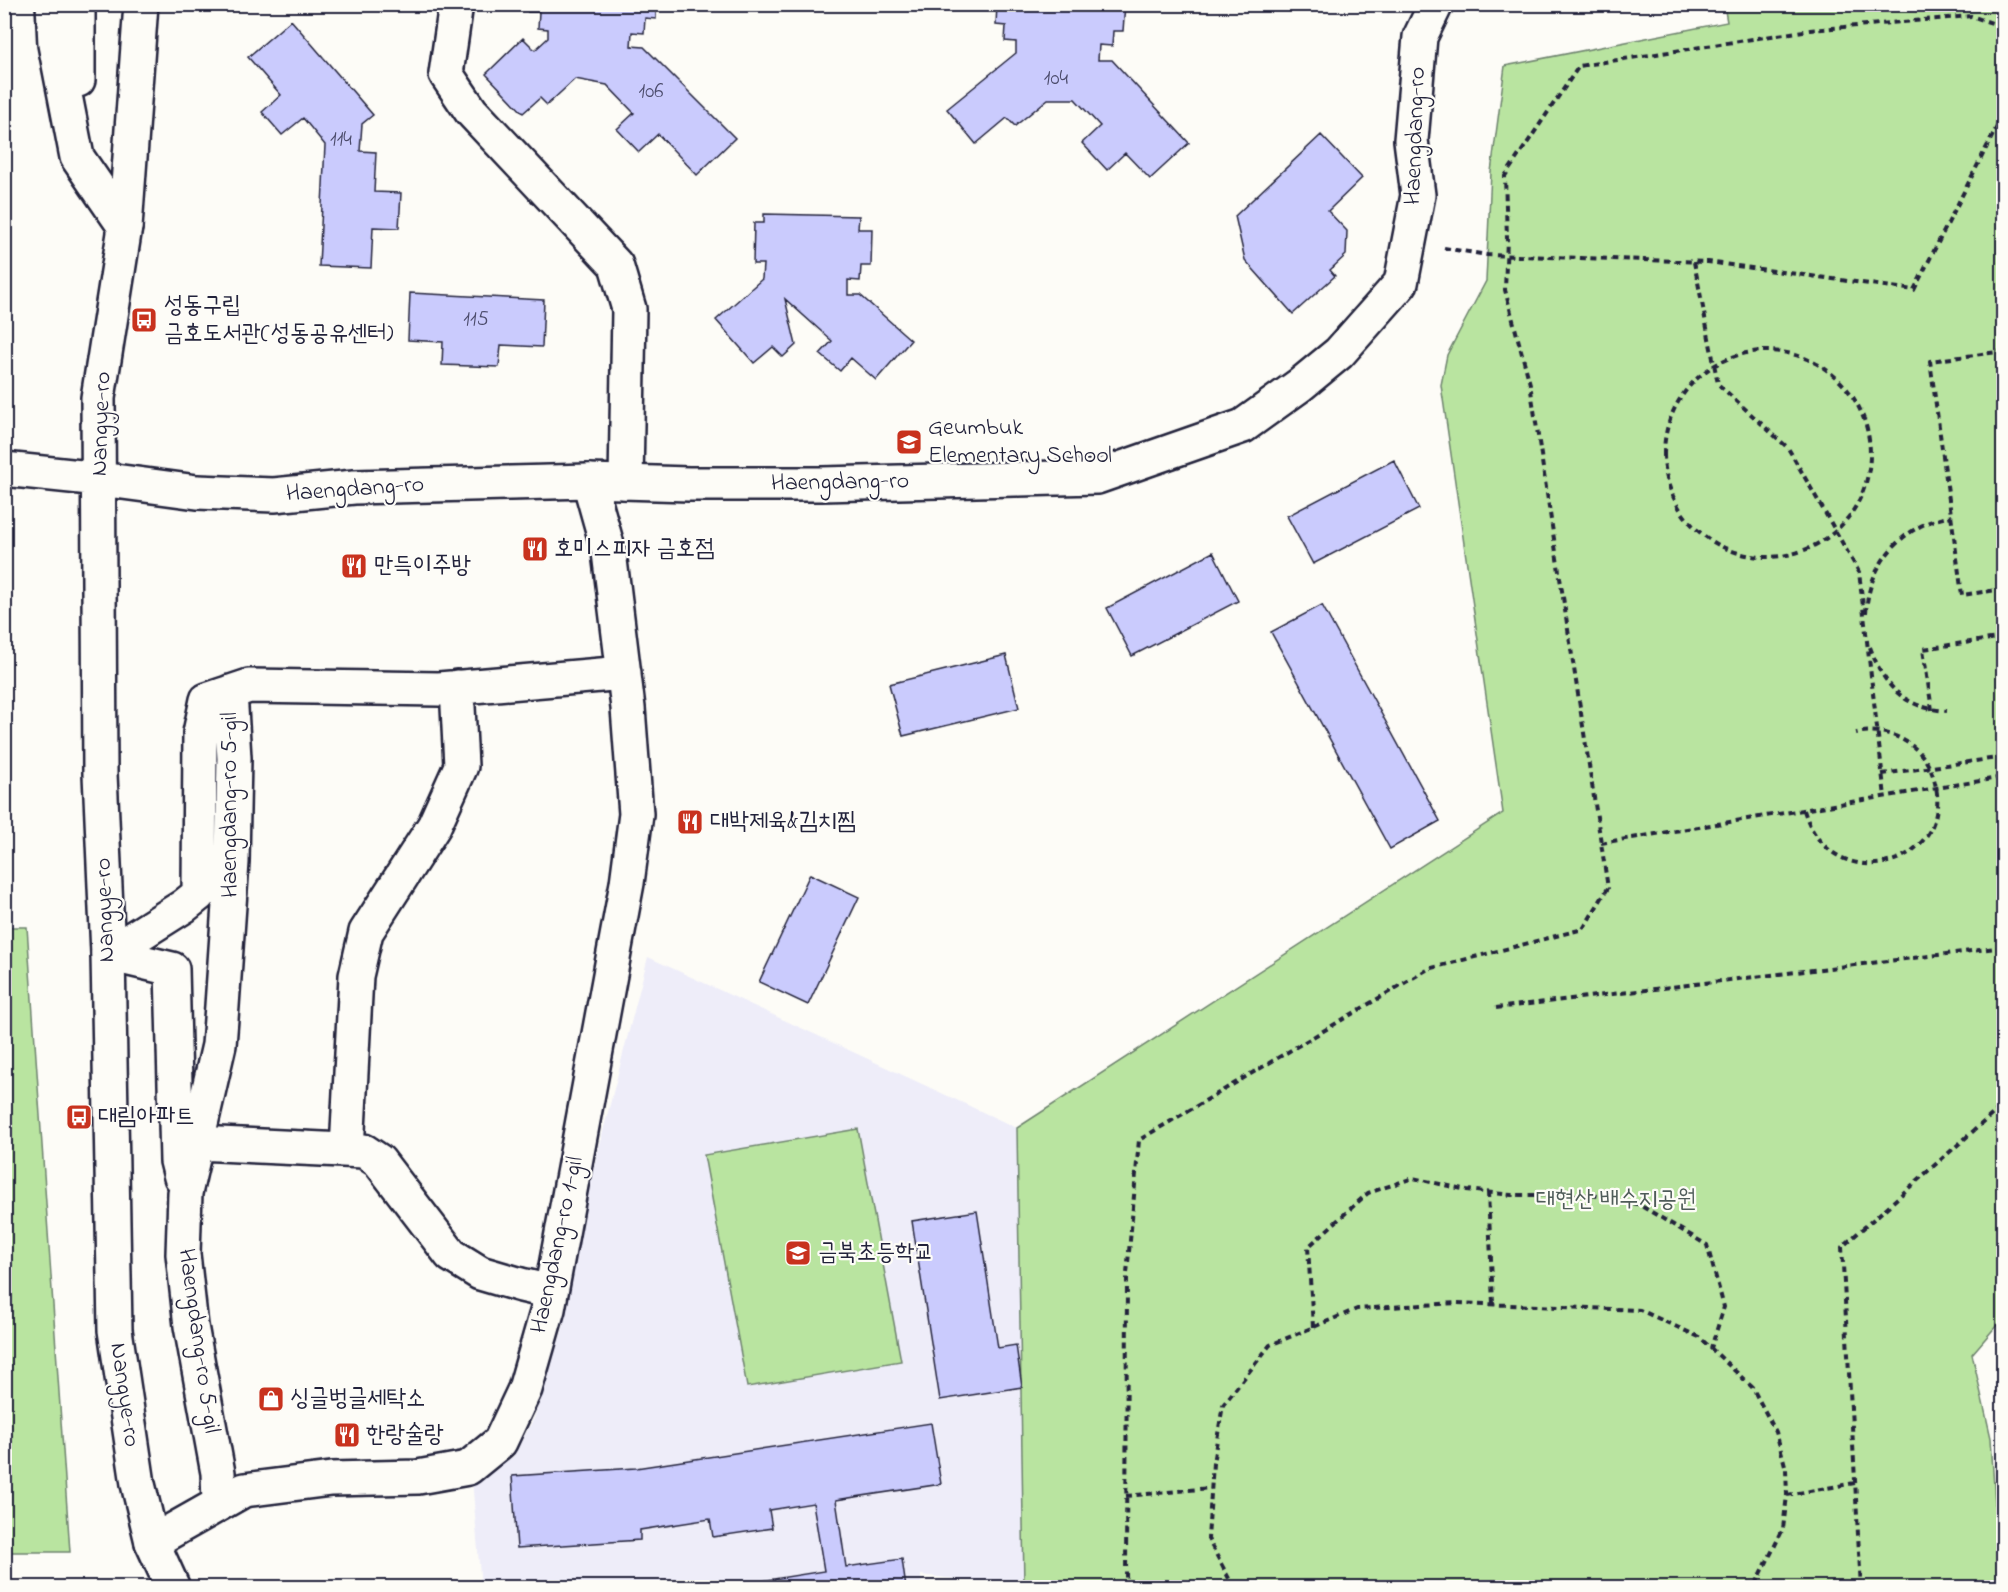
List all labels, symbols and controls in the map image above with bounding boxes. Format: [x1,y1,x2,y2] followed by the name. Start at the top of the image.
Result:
[1044,64,1069,94] house number: 104
[1396,66,1436,206] street label: Haengdang-ro
[639,77,664,107] house number: 106
[330,125,352,155] house number: 114
[164,289,394,352] place label: 성동구립 금호도서관(성동공유센터)
[129,305,159,335] bus stop icon: 성동구립 금호도서관(성동공유센터)
[463,305,489,335] house number: 115
[83,371,122,477] street label: Nangye-ro
[928,411,1112,475] place label: Geumbuk Elementary School
[894,427,924,457] school or university icon: Geumbuk Elementary School
[771,464,909,502] street label: Haengdang-ro
[285,468,425,512] street label: Haengdang-ro
[554,532,715,567] place label: 호미스피자 금호점
[520,534,550,564] restaurant icon: 호미스피자 금호점
[374,549,471,584] place label: 만득이주방
[339,551,369,581] restaurant icon: 만득이주방
[213,712,248,898] street label: Haengdang-ro 5-gil
[710,805,856,840] place label: 대박제육&김치찜
[675,807,705,837] restaurant icon: 대박제육&김치찜
[87,857,126,963] street label: Nangye-ro
[98,1100,195,1135] place label: 대림아파트
[64,1102,94,1132] bus stop icon: 대림아파트
[522,1153,594,1337] street label: Haengdang-ro 1-gil
[1536,1183,1696,1218] park label: 대현산 배수지공원
[818,1236,934,1271] place label: 금북초등학교
[783,1238,813,1268] school or university icon: 금북초등학교
[168,1246,228,1436] street label: Haengdang-ro 5-gil
[98,1341,149,1449] street label: Nangye-ro
[290,1382,425,1417] place label: 싱글벙글세탁소
[256,1384,286,1414] shop icon: 싱글벙글세탁소
[366,1418,444,1453] place label: 한랑술랑
[332,1420,362,1450] restaurant icon: 한랑술랑

